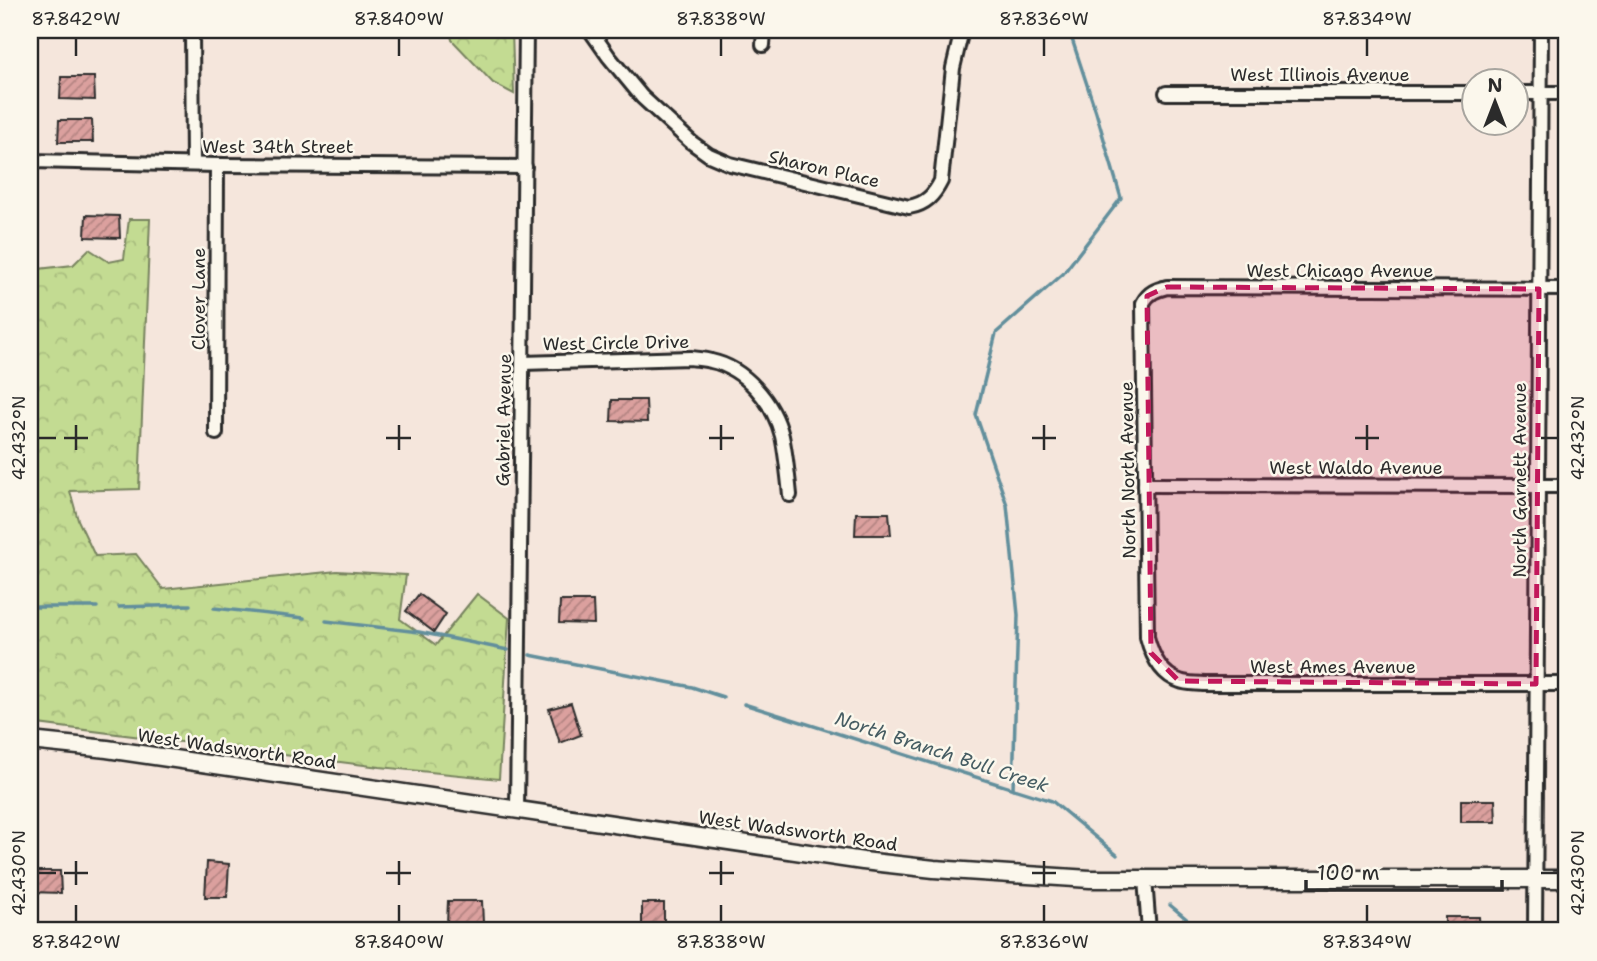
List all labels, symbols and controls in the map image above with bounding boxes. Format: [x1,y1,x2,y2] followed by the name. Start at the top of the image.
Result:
[32,7,120,31] text: 87.842°W
[354,7,444,31] text: 87.840°W
[676,7,766,31] text: 87.838°W
[999,7,1089,31] text: 87.836°W
[1322,7,1412,31] text: 87.834°W
[1230,63,1410,87] street label: West Illinois Avenue
[1460,66,1530,136] north arrow
[1487,73,1503,98] text: N
[202,135,354,159] street label: West 34th Street
[766,145,882,193] street label: Sharon Place
[187,248,211,350] street label: Clover Lane
[1247,259,1433,283] street label: West Chicago Avenue
[542,330,690,356] street label: West Circle Drive
[491,353,517,487] street label: Gabriel Avenue
[1114,381,1142,559] street label: North North Avenue
[1508,382,1532,578] street label: North Garnett Avenue
[7,395,31,481] text: 42.432°N
[1566,395,1590,481] text: 42.432°N
[1269,456,1443,480] street label: West Waldo Avenue
[1250,655,1416,679] street label: West Ames Avenue
[832,706,1052,798] water label: North Branch Bull Creek
[136,723,338,775] street label: West Wadsworth Road
[697,805,899,857] street label: West Wadsworth Road
[7,830,31,916] text: 42.430°N
[1566,830,1590,916] text: 42.430°N
[1306,849,1502,893] scale bar
[1317,859,1380,887] text: 100 m
[32,930,120,954] text: 87.842°W
[354,930,444,954] text: 87.840°W
[676,930,766,954] text: 87.838°W
[999,930,1089,954] text: 87.836°W
[1322,930,1412,954] text: 87.834°W

